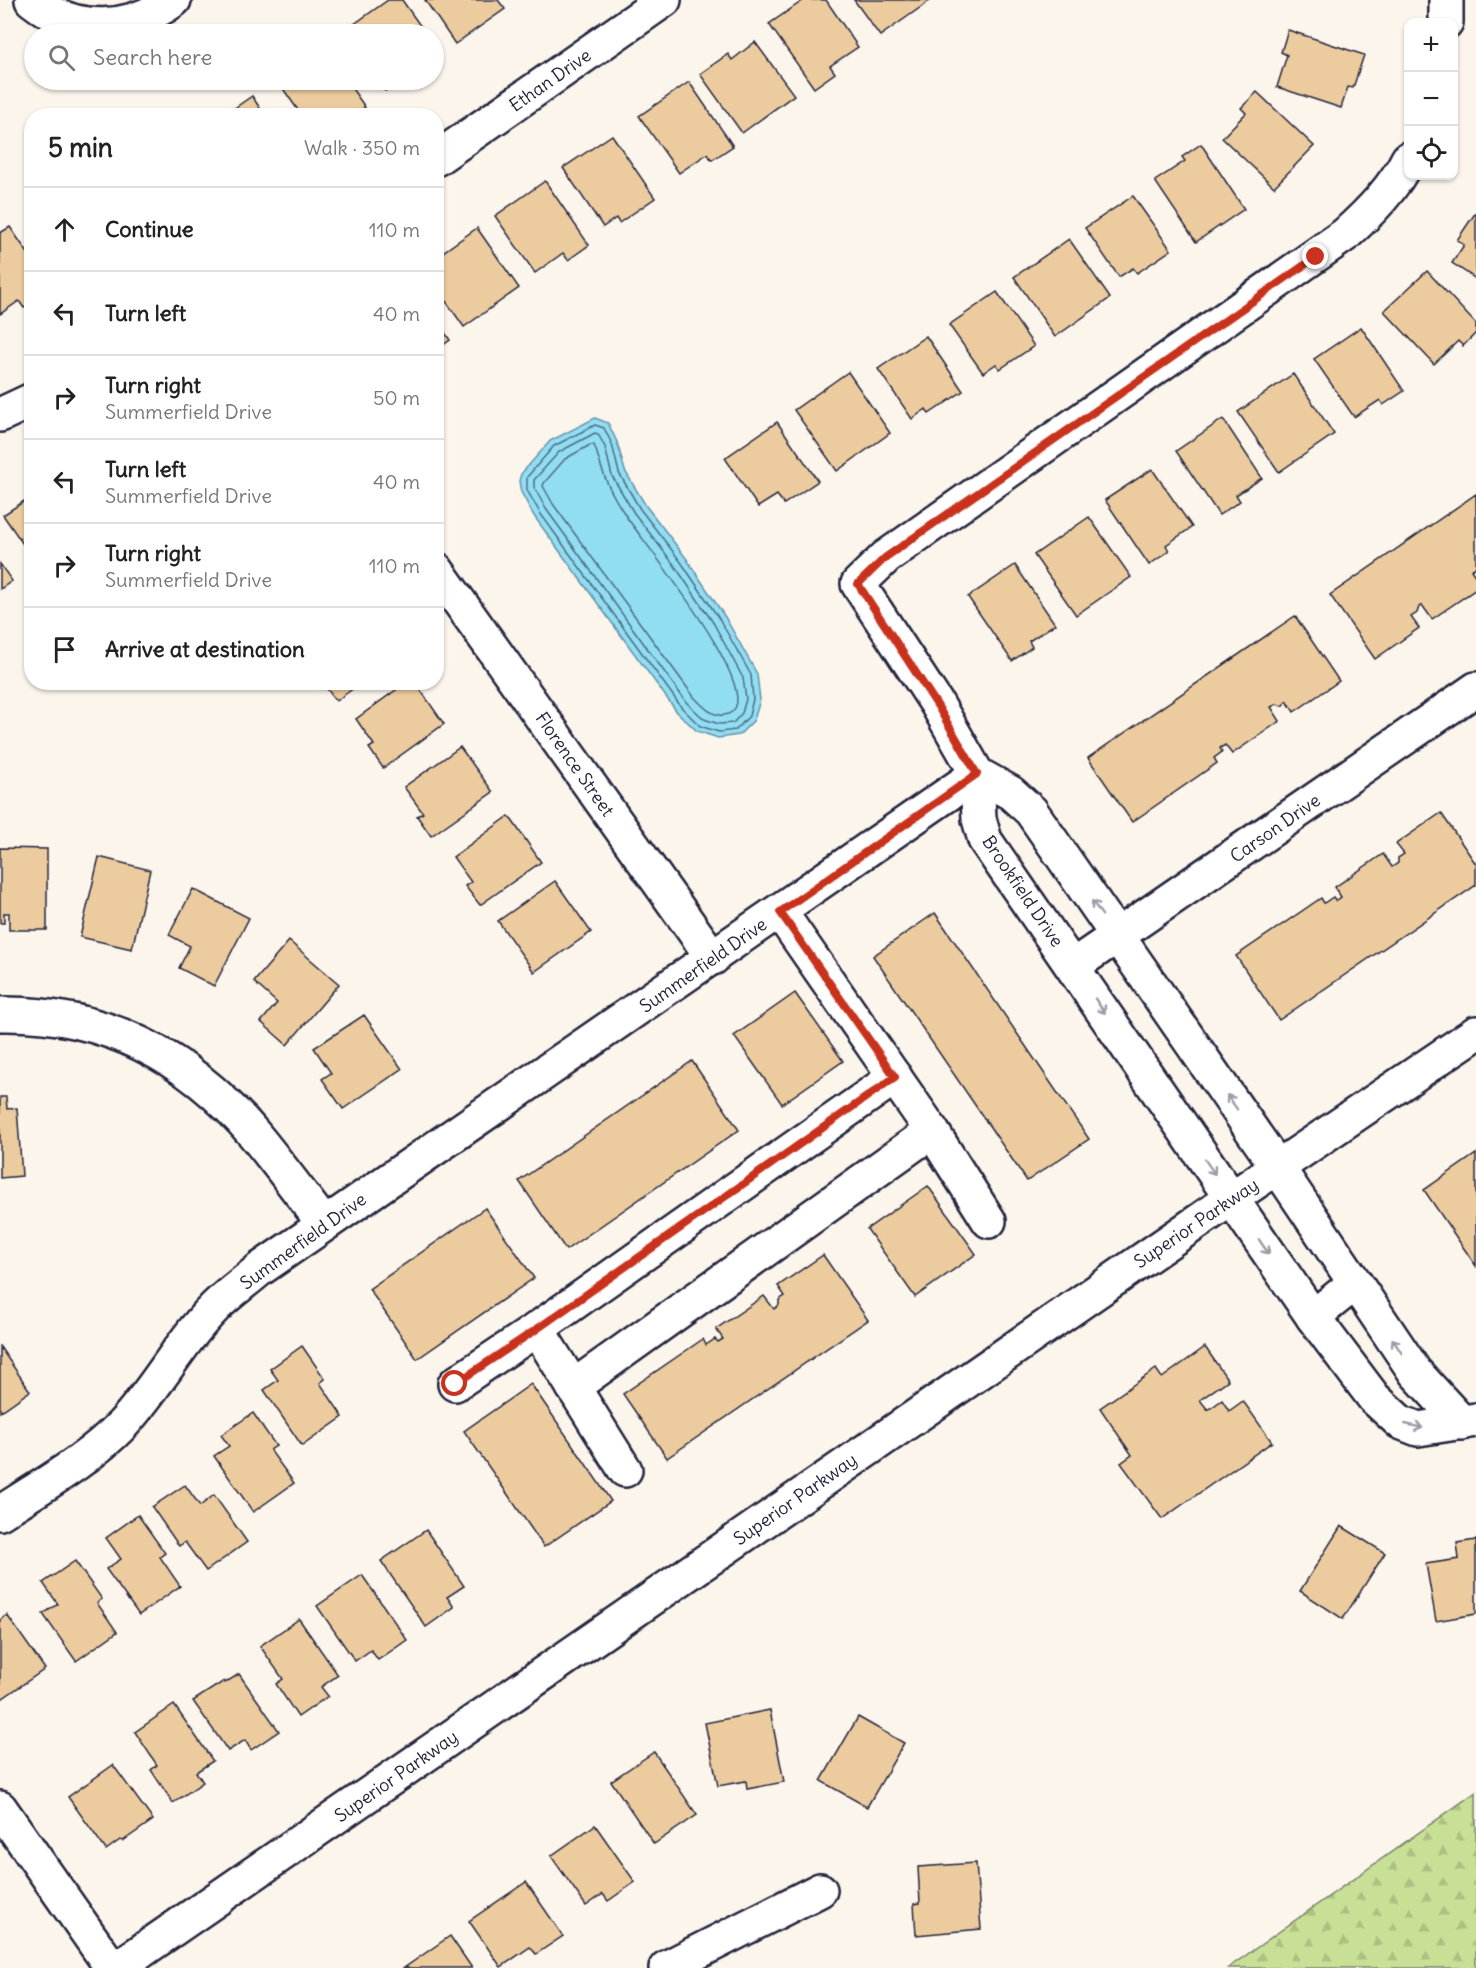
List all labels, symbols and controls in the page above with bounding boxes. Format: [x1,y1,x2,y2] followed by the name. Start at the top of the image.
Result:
[1404,18,1458,180] map controls
[1404,18,1458,72] button: +
[24,24,444,90] search box
[45,41,78,74] icon: search
[93,43,212,71] text: Search here
[505,44,595,116] street label: Ethan Drive
[1404,72,1458,126] button: −
[1404,126,1458,180] button: locate
[48,131,113,164] text: 5 min
[304,135,420,160] text: Walk · 350 m
[48,213,81,246] icon: ahead
[105,215,194,243] text: Continue
[369,217,420,242] text: 110 m
[1302,243,1328,269] route end
[48,297,81,330] icon: left
[105,299,186,327] text: Turn left
[373,301,420,326] text: 40 m
[105,371,201,399] text: Turn right
[48,381,81,414] icon: right
[373,385,420,410] text: 50 m
[105,399,272,424] text: Summerfield Drive
[105,455,186,483] text: Turn left
[48,465,81,498] icon: left
[373,469,420,494] text: 40 m
[105,483,272,508] text: Summerfield Drive
[105,539,201,567] text: Turn right
[48,549,81,582] icon: right
[369,553,420,578] text: 110 m
[105,567,272,592] text: Summerfield Drive
[48,633,81,666] icon: arrive
[105,635,305,663] text: Arrive at destination
[531,707,619,821] street label: Florence Street
[1225,788,1325,868] street label: Carson Drive
[977,831,1069,951] street label: Brookfield Drive
[1091,900,1103,916] one-way arrow
[635,912,771,1018] street label: Summerfield Drive
[1094,997,1106,1013] one-way arrow
[1226,1095,1238,1111] one-way arrow
[1204,1158,1216,1174] one-way arrow
[1129,1173,1263,1273] street label: Superior Parkway
[235,1188,371,1294] street label: Summerfield Drive
[1258,1238,1271,1255] one-way arrow
[1391,1338,1403,1355] one-way arrow
[441,1370,467,1396] route start
[1404,1421,1423,1432] one-way arrow
[729,1448,861,1550] street label: Superior Parkway
[330,1725,462,1827] street label: Superior Parkway

